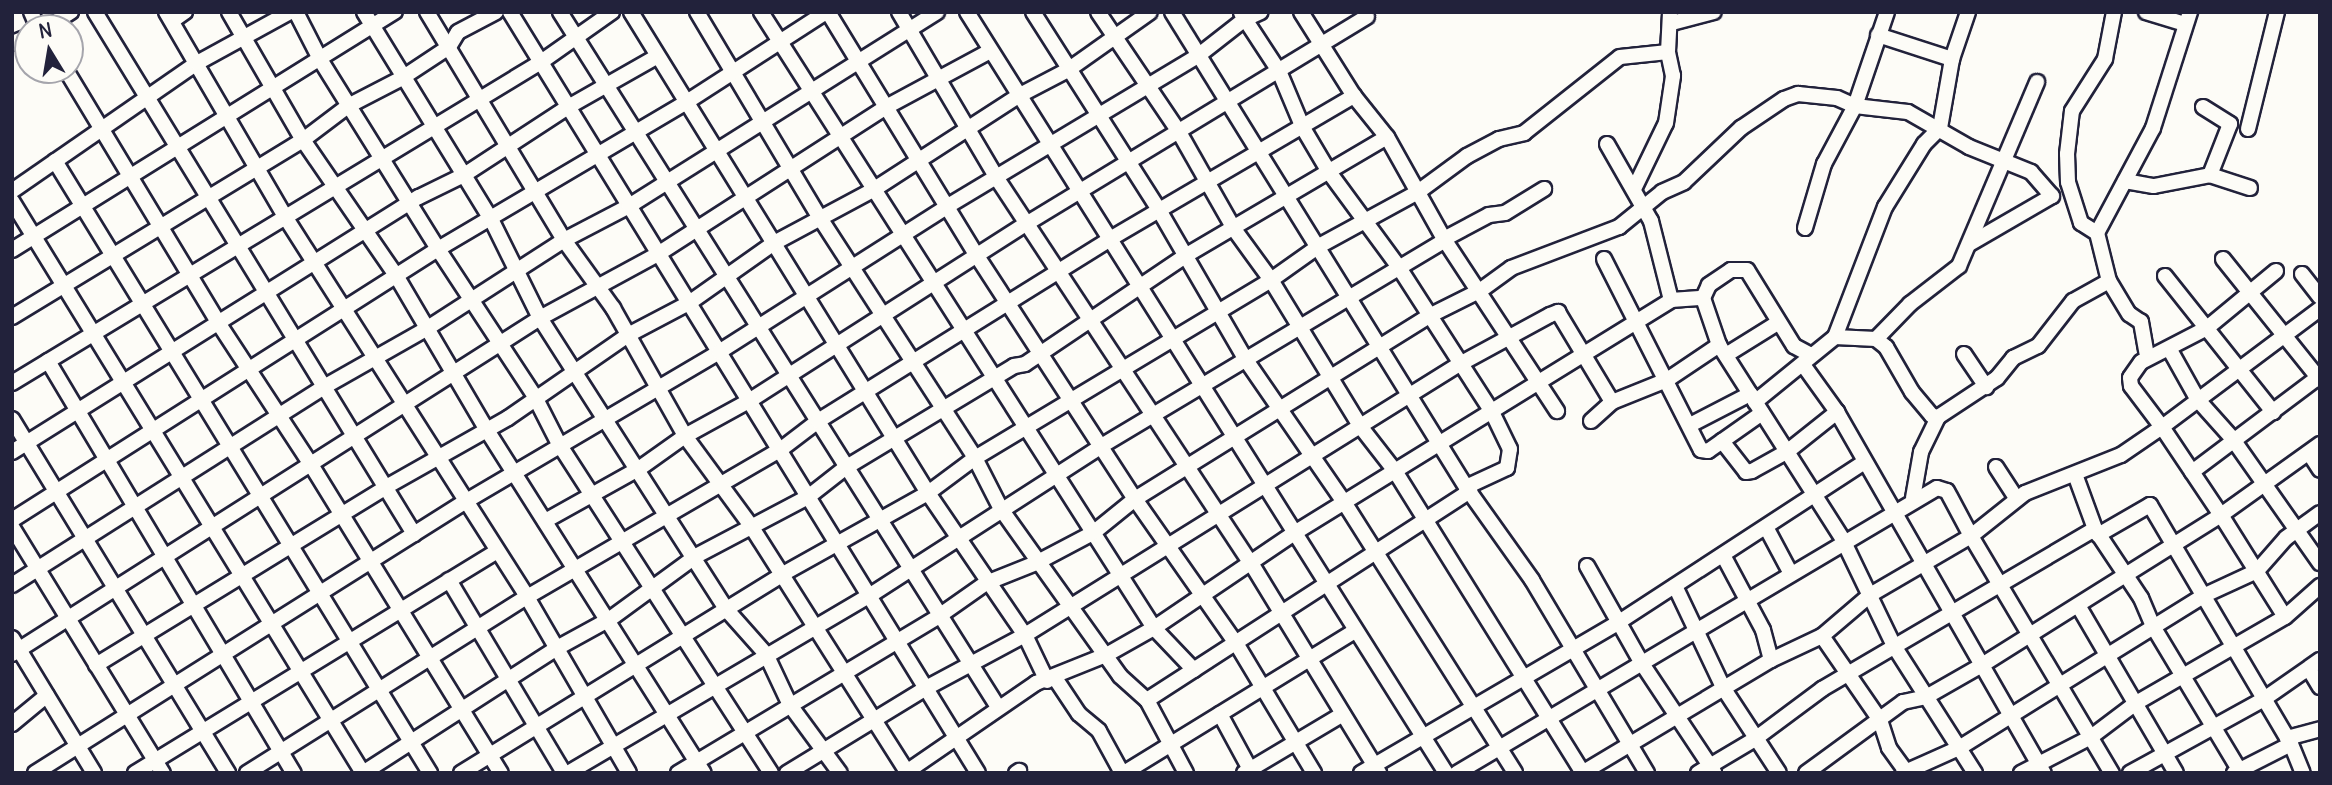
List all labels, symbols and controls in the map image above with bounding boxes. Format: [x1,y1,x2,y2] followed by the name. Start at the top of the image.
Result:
[14,14,84,84] north arrow
[37,17,54,43] text: N

